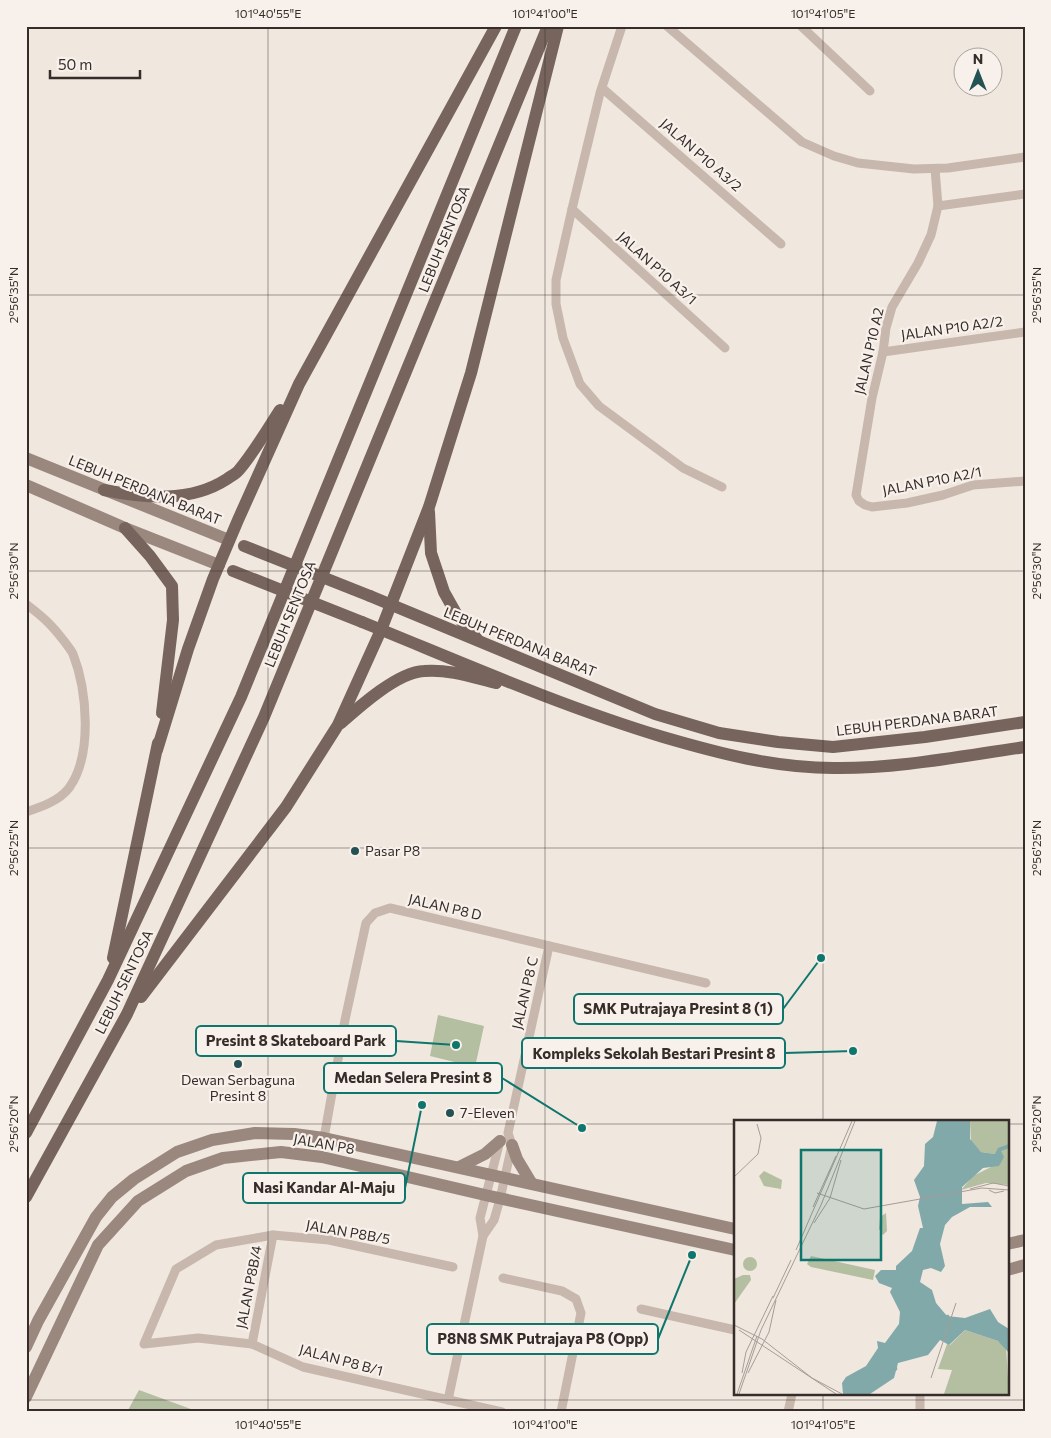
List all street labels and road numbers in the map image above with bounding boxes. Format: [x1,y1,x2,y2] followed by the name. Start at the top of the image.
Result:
[657,115,746,195] street label: JALAN P10 A3/2
[414,183,473,295] street label: LEBUH SENTOSA
[614,228,700,308] street label: JALAN P10 A3/1
[850,306,887,396] street label: JALAN P10 A2
[900,312,1004,343] street label: JALAN P10 A2/2
[66,451,224,528] street label: LEBUH PERDANA BARAT
[881,463,983,498] street label: JALAN P10 A2/1
[260,558,319,670] street label: LEBUH SENTOSA
[441,603,599,680] street label: LEBUH PERDANA BARAT
[835,702,999,739] street label: LEBUH PERDANA BARAT
[407,890,484,923] street label: JALAN P8 D
[91,927,156,1037] street label: LEBUH SENTOSA
[508,955,541,1031] street label: JALAN P8 C
[292,1130,356,1157] street label: JALAN P8
[305,1216,392,1247] street label: JALAN P8B/5
[232,1243,265,1330] street label: JALAN P8B/4
[297,1340,385,1379] street label: JALAN P8 B/1

